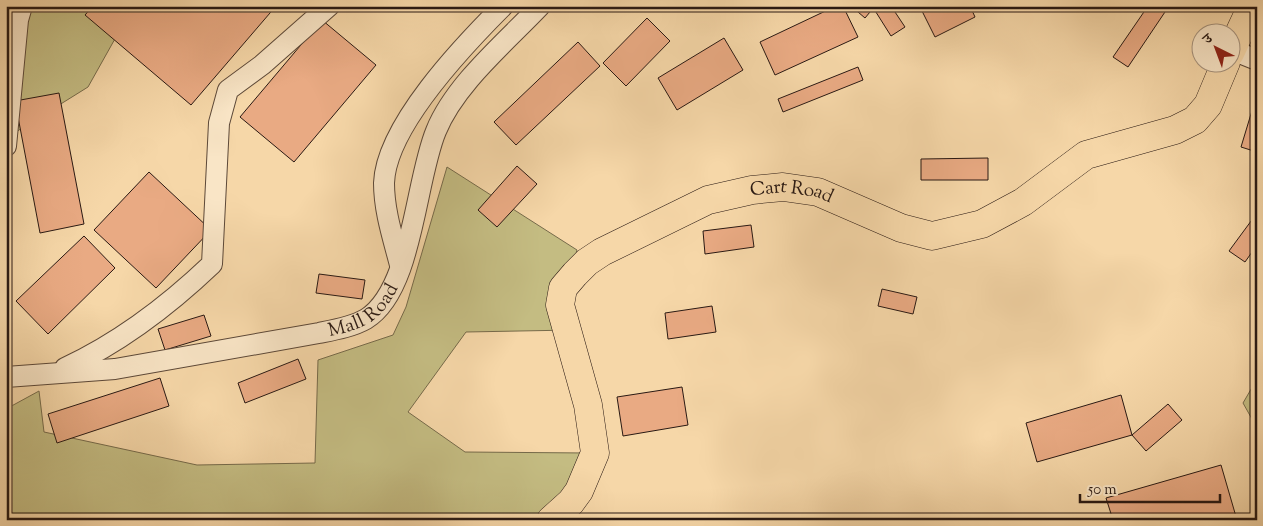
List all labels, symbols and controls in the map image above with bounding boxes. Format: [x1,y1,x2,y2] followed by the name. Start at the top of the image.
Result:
[1190,22,1240,72] north arrow
[1199,29,1219,50] text: उ
[749,173,838,211] street label: Cart Road
[325,279,406,344] street label: Mall Road
[1080,471,1220,503] scale bar
[1087,480,1117,501] text: 50 m

